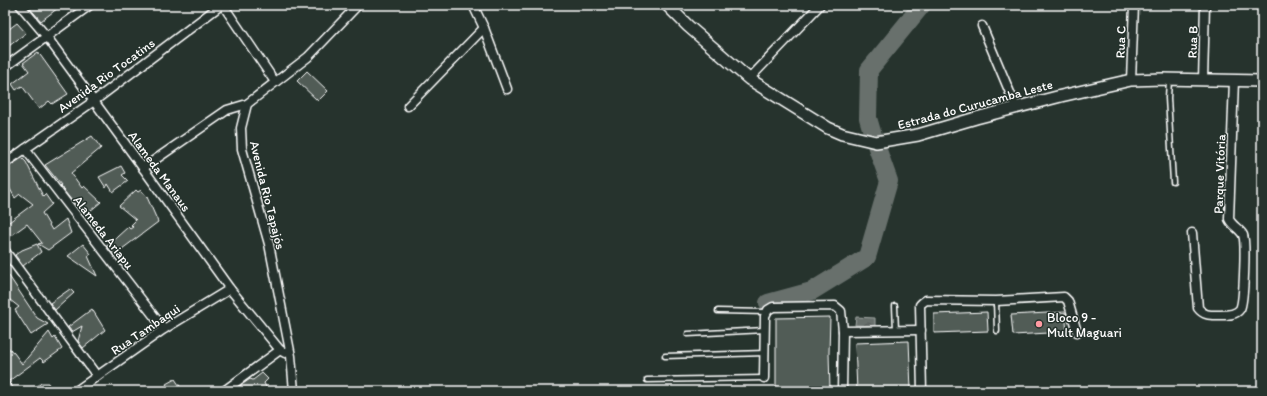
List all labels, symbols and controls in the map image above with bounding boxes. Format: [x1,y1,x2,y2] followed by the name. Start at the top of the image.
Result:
[1112,25,1129,59] street label: Rua C
[1184,25,1201,59] street label: Rua B
[55,35,158,116] street label: Avenida Rio Tocatins
[896,77,1054,132] street label: Estrada do Curucamba Leste
[125,128,194,215] street label: Alameda Manaus
[1211,134,1228,214] street label: Parque Vitória
[247,139,288,251] street label: Avenida Rio Tapajós
[70,193,137,272] street label: Alameda Ariapu
[108,301,183,358] street label: Rua Tambaqui
[1047,310,1122,340] place label: Bloco 9 - Mult Maguari
[1034,319,1044,329] marker: Bloco 9 - Mult Maguari

